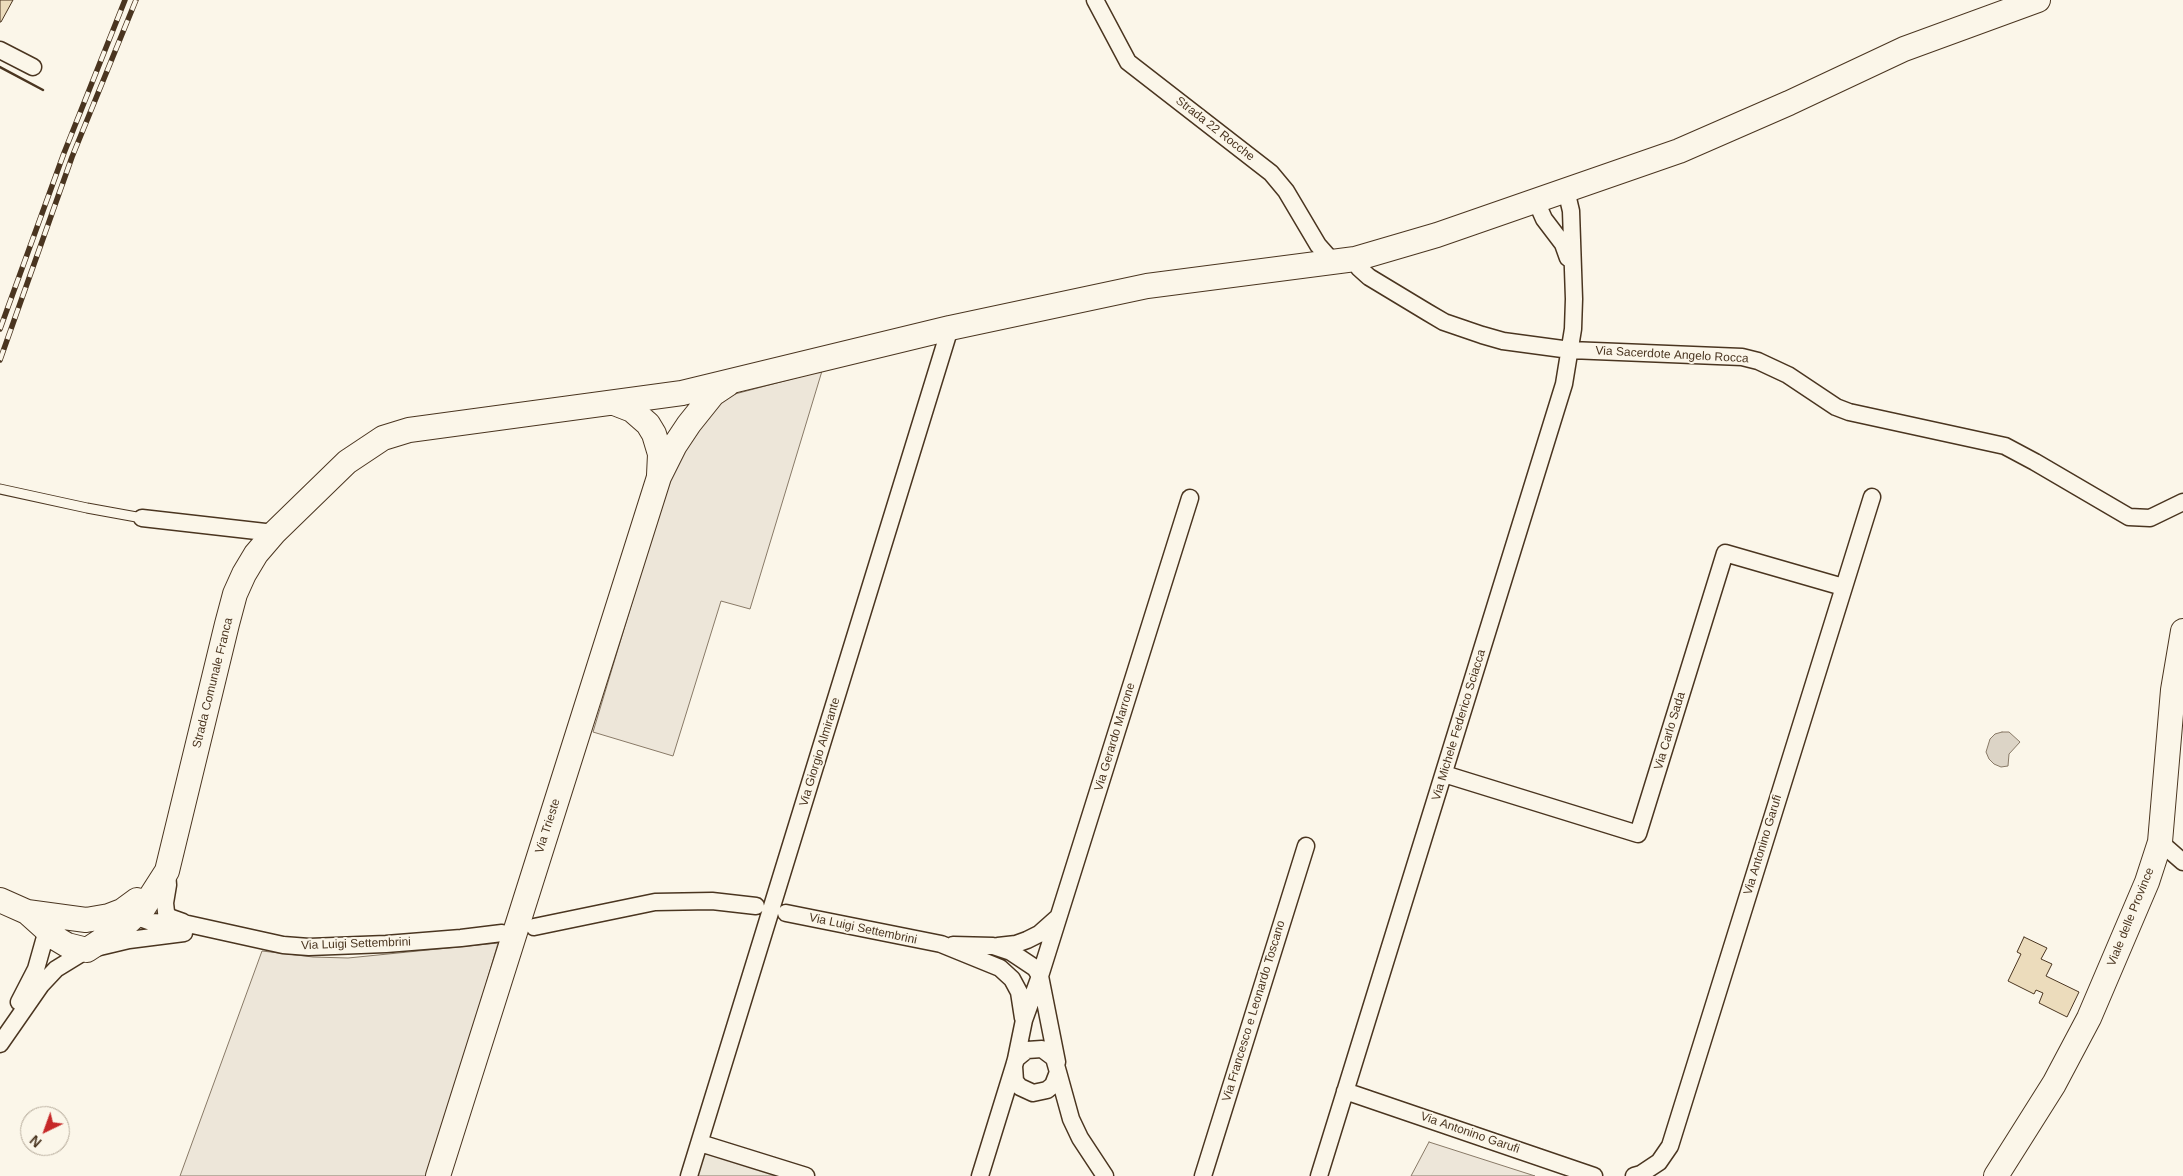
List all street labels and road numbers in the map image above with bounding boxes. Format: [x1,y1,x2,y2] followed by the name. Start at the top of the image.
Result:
[1173,94,1257,164] street label: Strada 22 Rocche
[1595,344,1749,366] street label: Via Sacerdote Angelo Rocca
[190,616,236,750] street label: Strada Comunale Franca
[1429,648,1489,802] street label: Via Michele Federico Sciacca
[1092,681,1138,793] street label: Via Gerardo Marrone
[1651,690,1689,772] street label: Via Carlo Sada
[797,696,843,808] street label: Via Giorgio Almirante
[1741,793,1785,897] street label: Via Antonino Garufi
[532,797,564,855] street label: Via Trieste
[2105,866,2157,968] street label: Viale delle Province
[808,911,918,947] street label: Via Luigi Settembrini
[1220,919,1288,1103] street label: Via Francesco e Leonardo Toscano
[301,935,411,953] street label: Via Luigi Settembrini
[1419,1109,1521,1157] street label: Via Antonino Garufi

